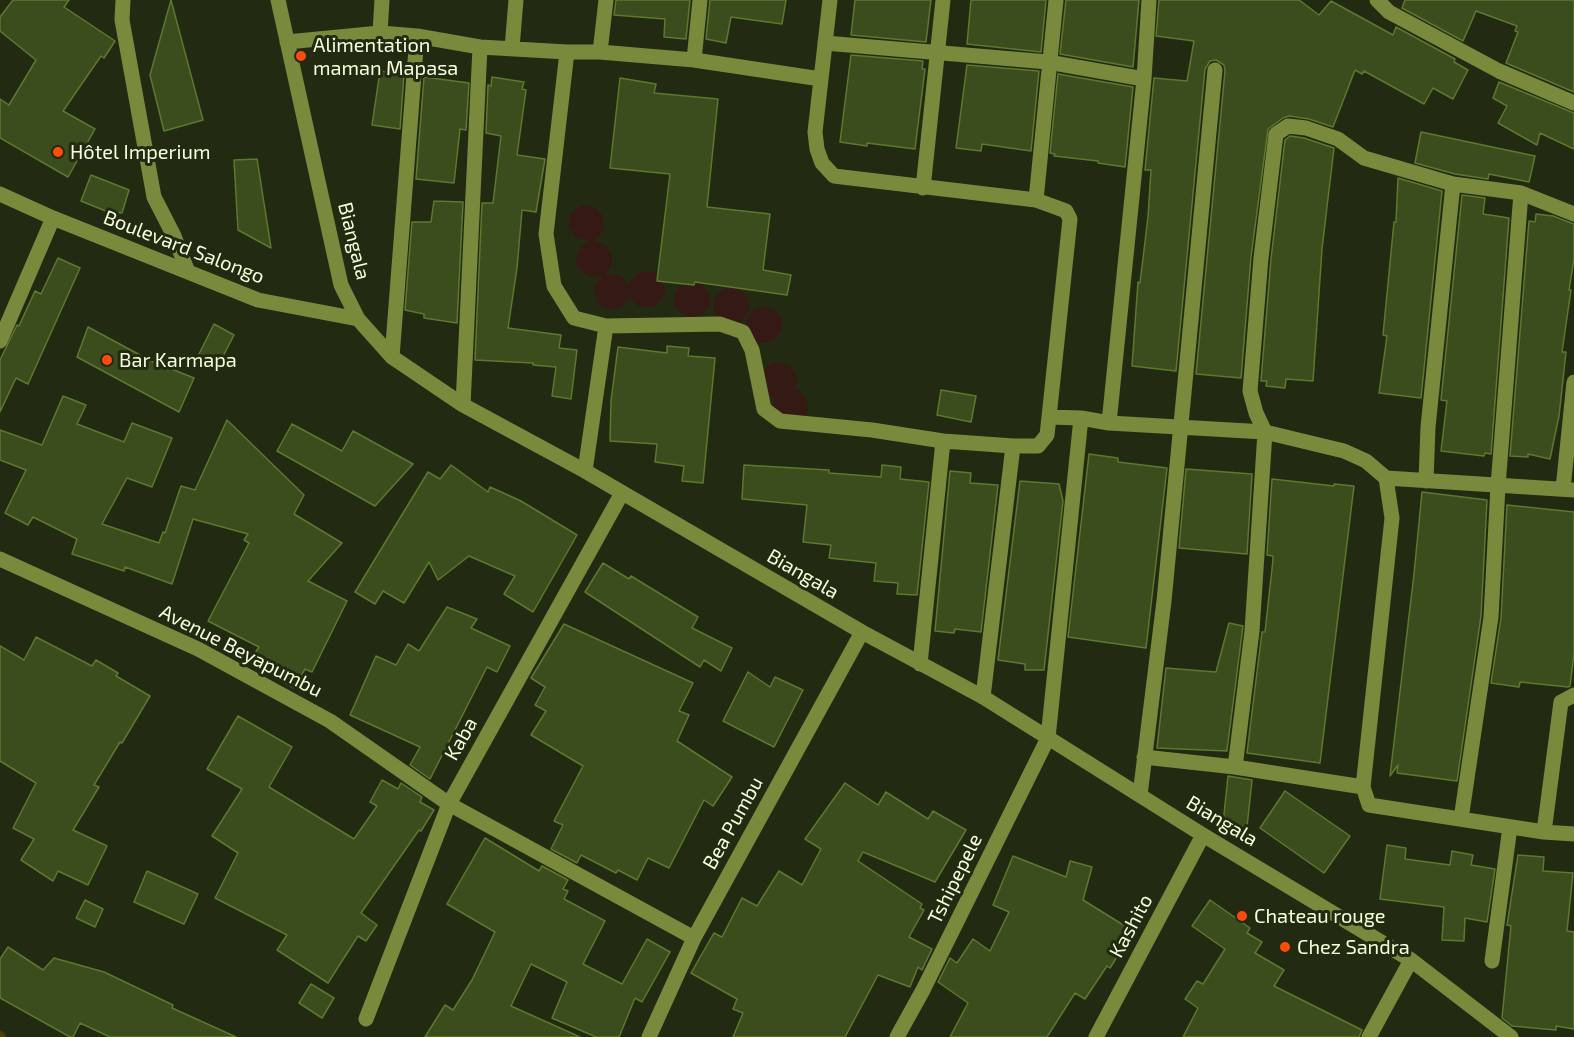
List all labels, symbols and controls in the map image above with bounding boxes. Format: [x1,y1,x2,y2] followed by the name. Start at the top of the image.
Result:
[313,33,458,80] place label: Alimentation maman Mapasa
[294,49,308,63] marker: Alimentation maman Mapasa
[70,140,210,164] place label: Hôtel Imperium
[51,145,65,159] marker: Hôtel Imperium
[333,200,375,282] street label: Biangala
[100,205,268,289] street label: Boulevard Salongo
[119,348,237,372] place label: Bar Karmapa
[100,353,114,367] marker: Bar Karmapa
[763,544,843,604] street label: Biangala
[156,600,326,702] street label: Avenue Beyapumbu
[440,713,482,765] street label: Kaba
[698,773,768,873] street label: Bea Pumbu
[1182,790,1262,852] street label: Biangala
[923,830,987,928] street label: Tshipepele
[1104,890,1158,962] street label: Kashito
[1254,904,1386,928] place label: Chateau rouge
[1235,909,1249,923] marker: Chateau rouge
[1297,935,1410,959] place label: Chez Sandra
[1278,940,1292,954] marker: Chez Sandra

